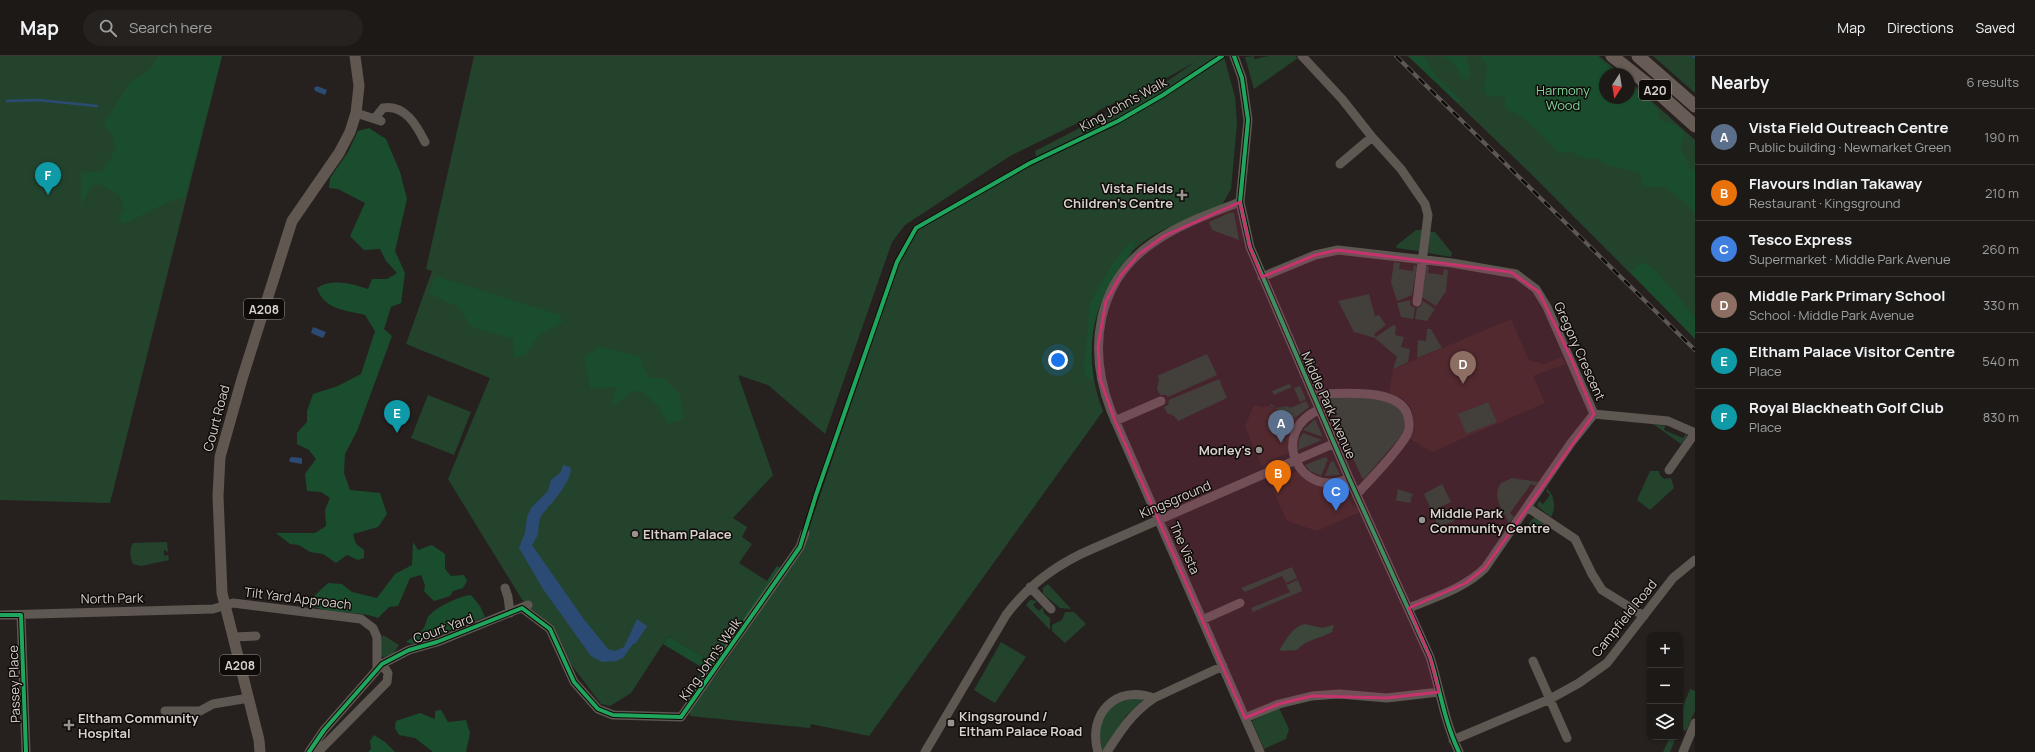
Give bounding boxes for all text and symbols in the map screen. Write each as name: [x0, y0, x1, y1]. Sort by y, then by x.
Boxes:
search box: [83, 10, 363, 46]
text: Map: [20, 15, 59, 41]
icon: search: [97, 17, 119, 39]
text: Search here: [129, 17, 212, 38]
text: Map: [1837, 18, 1865, 37]
text: Directions: [1887, 18, 1954, 37]
text: Saved: [1976, 18, 2015, 37]
north arrow: [1599, 68, 1635, 104]
text: Nearby: [1711, 71, 1769, 94]
street label: King John's Walk: [1076, 72, 1170, 135]
text: 6 results: [1967, 73, 2019, 91]
road number: A20: [1639, 80, 1671, 100]
park label: Harmony Wood: [1536, 81, 1590, 114]
text: Vista Field Outreach Centre: [1749, 117, 1948, 138]
text: A: [1720, 128, 1728, 146]
text: 190 m: [1984, 128, 2019, 146]
text: Public building · Newmarket Green: [1749, 138, 1951, 156]
pin: F: [35, 162, 61, 195]
text: Flavours Indian Takaway: [1749, 173, 1922, 194]
place label: Vista Fields Children’s Centre: [1063, 179, 1173, 212]
text: B: [1720, 184, 1728, 202]
text: 210 m: [1985, 184, 2019, 202]
marker: Vista Fields Children’s Centre: [1176, 189, 1188, 201]
text: Restaurant · Kingsground: [1749, 194, 1901, 212]
text: Tesco Express: [1749, 229, 1852, 250]
text: C: [1719, 240, 1729, 258]
text: 260 m: [1982, 240, 2019, 258]
text: Supermarket · Middle Park Avenue: [1749, 250, 1951, 268]
text: Middle Park Primary School: [1749, 285, 1946, 306]
text: D: [1719, 296, 1729, 314]
text: 330 m: [1983, 296, 2019, 314]
road number: A208: [244, 299, 284, 319]
street label: Gregory Crescent: [1550, 299, 1610, 403]
text: School · Middle Park Avenue: [1749, 306, 1914, 324]
text: Eltham Palace Visitor Centre: [1749, 341, 1955, 362]
street label: Middle Park Avenue: [1297, 349, 1361, 462]
your location: [1048, 350, 1068, 370]
pin: D: [1450, 351, 1476, 384]
text: E: [1720, 352, 1728, 370]
text: 540 m: [1982, 352, 2019, 370]
text: Place: [1749, 362, 1782, 380]
street label: Court Road: [199, 383, 233, 453]
text: Royal Blackheath Golf Club: [1749, 397, 1944, 418]
pin: E: [384, 400, 410, 433]
text: F: [1721, 408, 1727, 426]
text: 830 m: [1983, 408, 2019, 426]
pin: A: [1268, 410, 1294, 443]
text: Place: [1749, 418, 1782, 436]
place label: Morley's: [1199, 441, 1251, 459]
marker: Morley's: [1254, 445, 1264, 455]
pin: B: [1265, 460, 1291, 493]
street label: Kingsground: [1136, 476, 1214, 522]
pin: C: [1323, 478, 1349, 511]
place label: Middle Park Community Centre: [1430, 504, 1550, 537]
marker: Middle Park Community Centre: [1417, 515, 1427, 525]
street label: The Vista: [1165, 519, 1205, 577]
place label: Eltham Palace: [643, 525, 732, 543]
marker: Eltham Palace: [630, 529, 640, 539]
street label: Campfield Road: [1587, 575, 1661, 661]
street label: Tilt Yard Approach: [243, 582, 353, 614]
street label: North Park: [80, 588, 144, 608]
street label: Court Yard: [410, 609, 476, 647]
street label: King John's Walk: [675, 614, 745, 704]
map controls: [1647, 632, 1683, 740]
button: +: [1647, 632, 1683, 668]
street label: Passey Place: [4, 644, 24, 723]
road number: A208: [220, 655, 260, 675]
button: −: [1647, 668, 1683, 704]
button: layers: [1647, 704, 1683, 740]
place label: Kingsground / Eltham Palace Road: [959, 707, 1082, 740]
place label: Eltham Community Hospital: [78, 709, 199, 742]
marker: Kingsground / Eltham Palace Road: [946, 718, 956, 728]
marker: Eltham Community Hospital: [63, 719, 75, 731]

